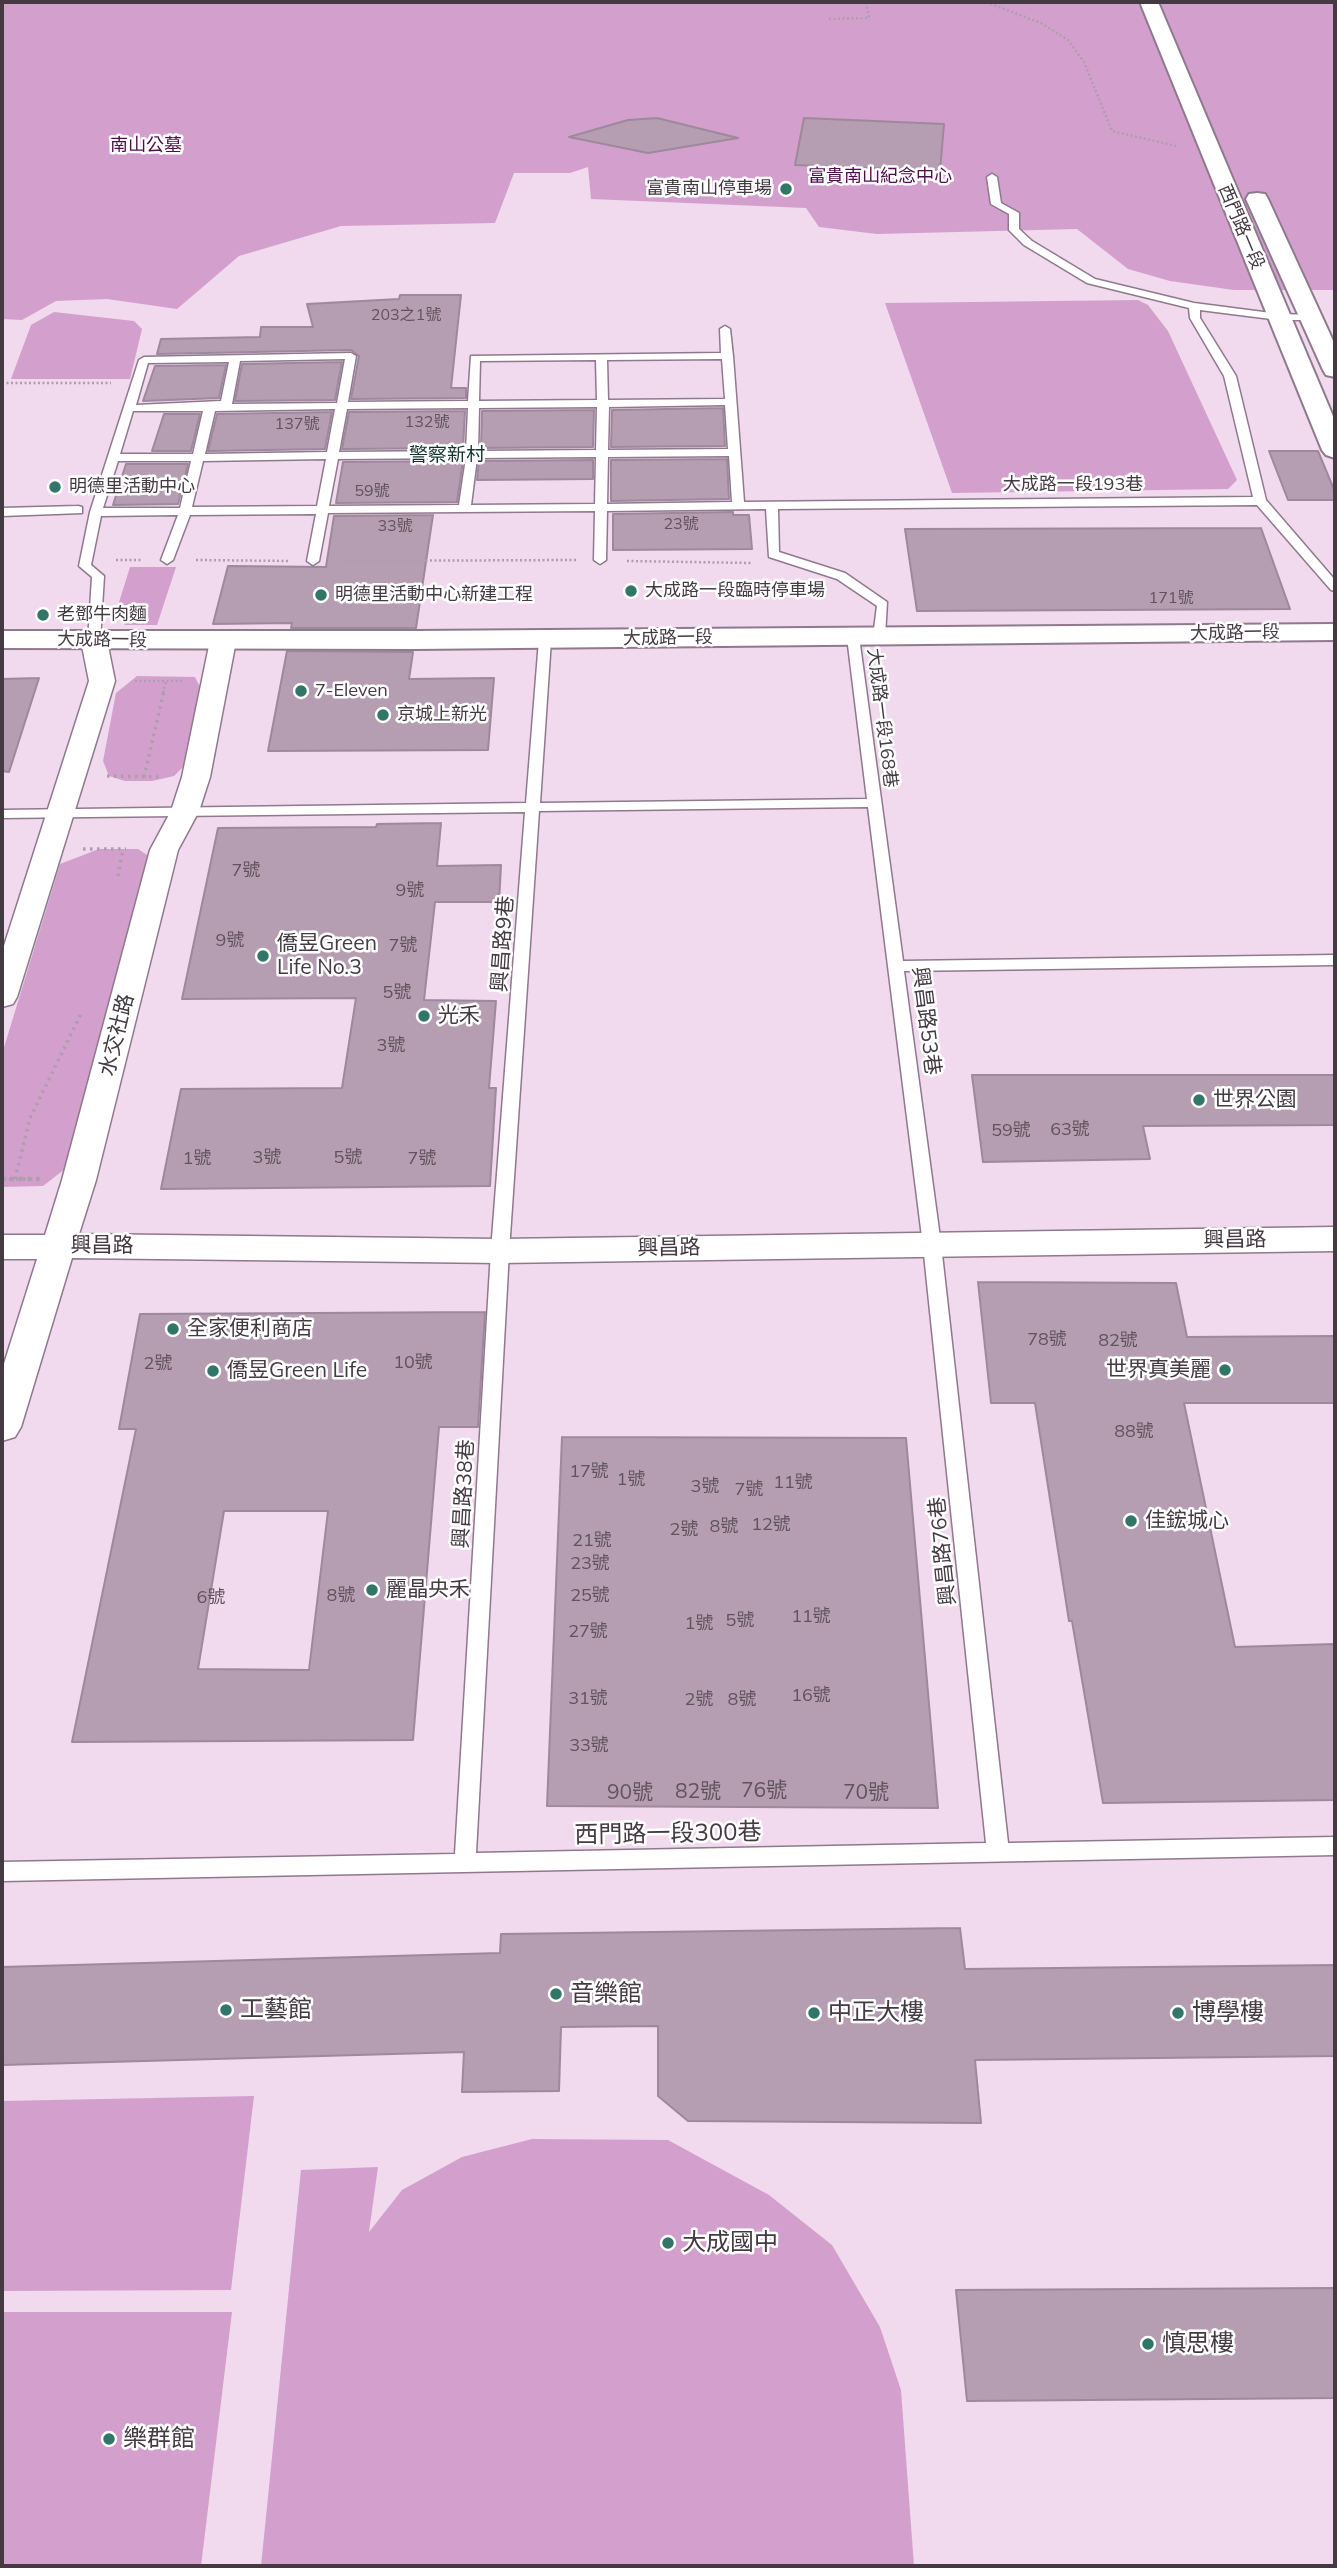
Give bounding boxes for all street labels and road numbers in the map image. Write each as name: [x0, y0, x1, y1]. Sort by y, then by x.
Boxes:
street label: 西門路一段: [1213, 181, 1269, 273]
street label: 大成路一段193巷: [1003, 474, 1143, 496]
street label: 大成路一段: [1190, 621, 1280, 645]
street label: 大成路一段: [623, 626, 713, 650]
street label: 大成路一段: [57, 628, 147, 652]
street label: 大成路一段168巷: [863, 647, 901, 789]
street label: 興昌路9巷: [487, 895, 519, 993]
street label: 興昌路53巷: [907, 965, 945, 1077]
street label: 水交社路: [95, 991, 139, 1079]
street label: 興昌路: [1203, 1227, 1267, 1253]
street label: 興昌路: [71, 1233, 133, 1259]
street label: 興昌路: [637, 1235, 701, 1261]
street label: 興昌路38巷: [449, 1439, 479, 1549]
street label: 興昌路76巷: [925, 1495, 961, 1607]
street label: 西門路一段300巷: [574, 1818, 762, 1850]

